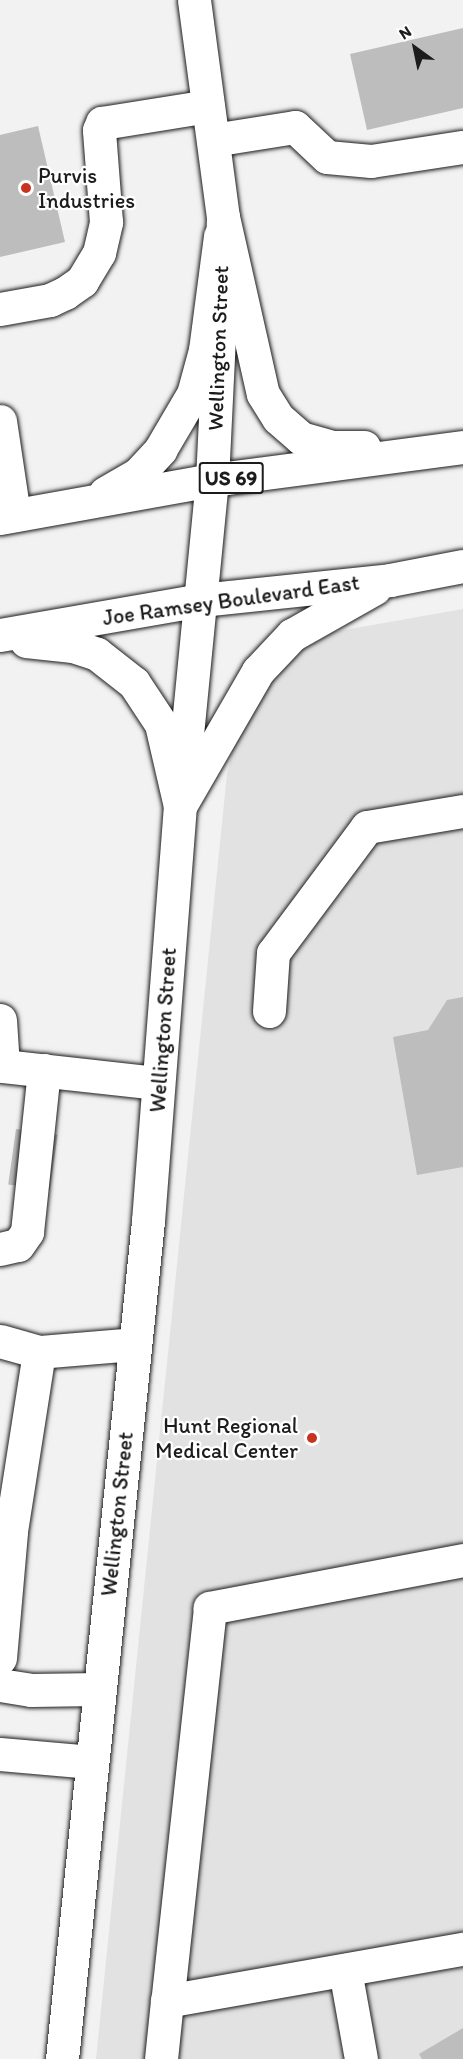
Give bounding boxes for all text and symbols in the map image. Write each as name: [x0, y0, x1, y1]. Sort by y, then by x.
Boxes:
north arrow: [385, 18, 445, 78]
text: N: [395, 22, 415, 43]
place label: Purvis Industries: [38, 162, 135, 214]
marker: Purvis Industries: [19, 181, 33, 195]
street label: Wellington Street: [202, 265, 234, 431]
road number: US 69: [198, 460, 264, 496]
street label: Joe Ramsey Boulevard East: [101, 569, 361, 631]
street label: Wellington Street: [144, 947, 182, 1113]
place label: Hunt Regional Medical Center: [155, 1412, 298, 1464]
marker: Hunt Regional Medical Center: [303, 1429, 321, 1447]
street label: Wellington Street: [95, 1430, 139, 1598]

